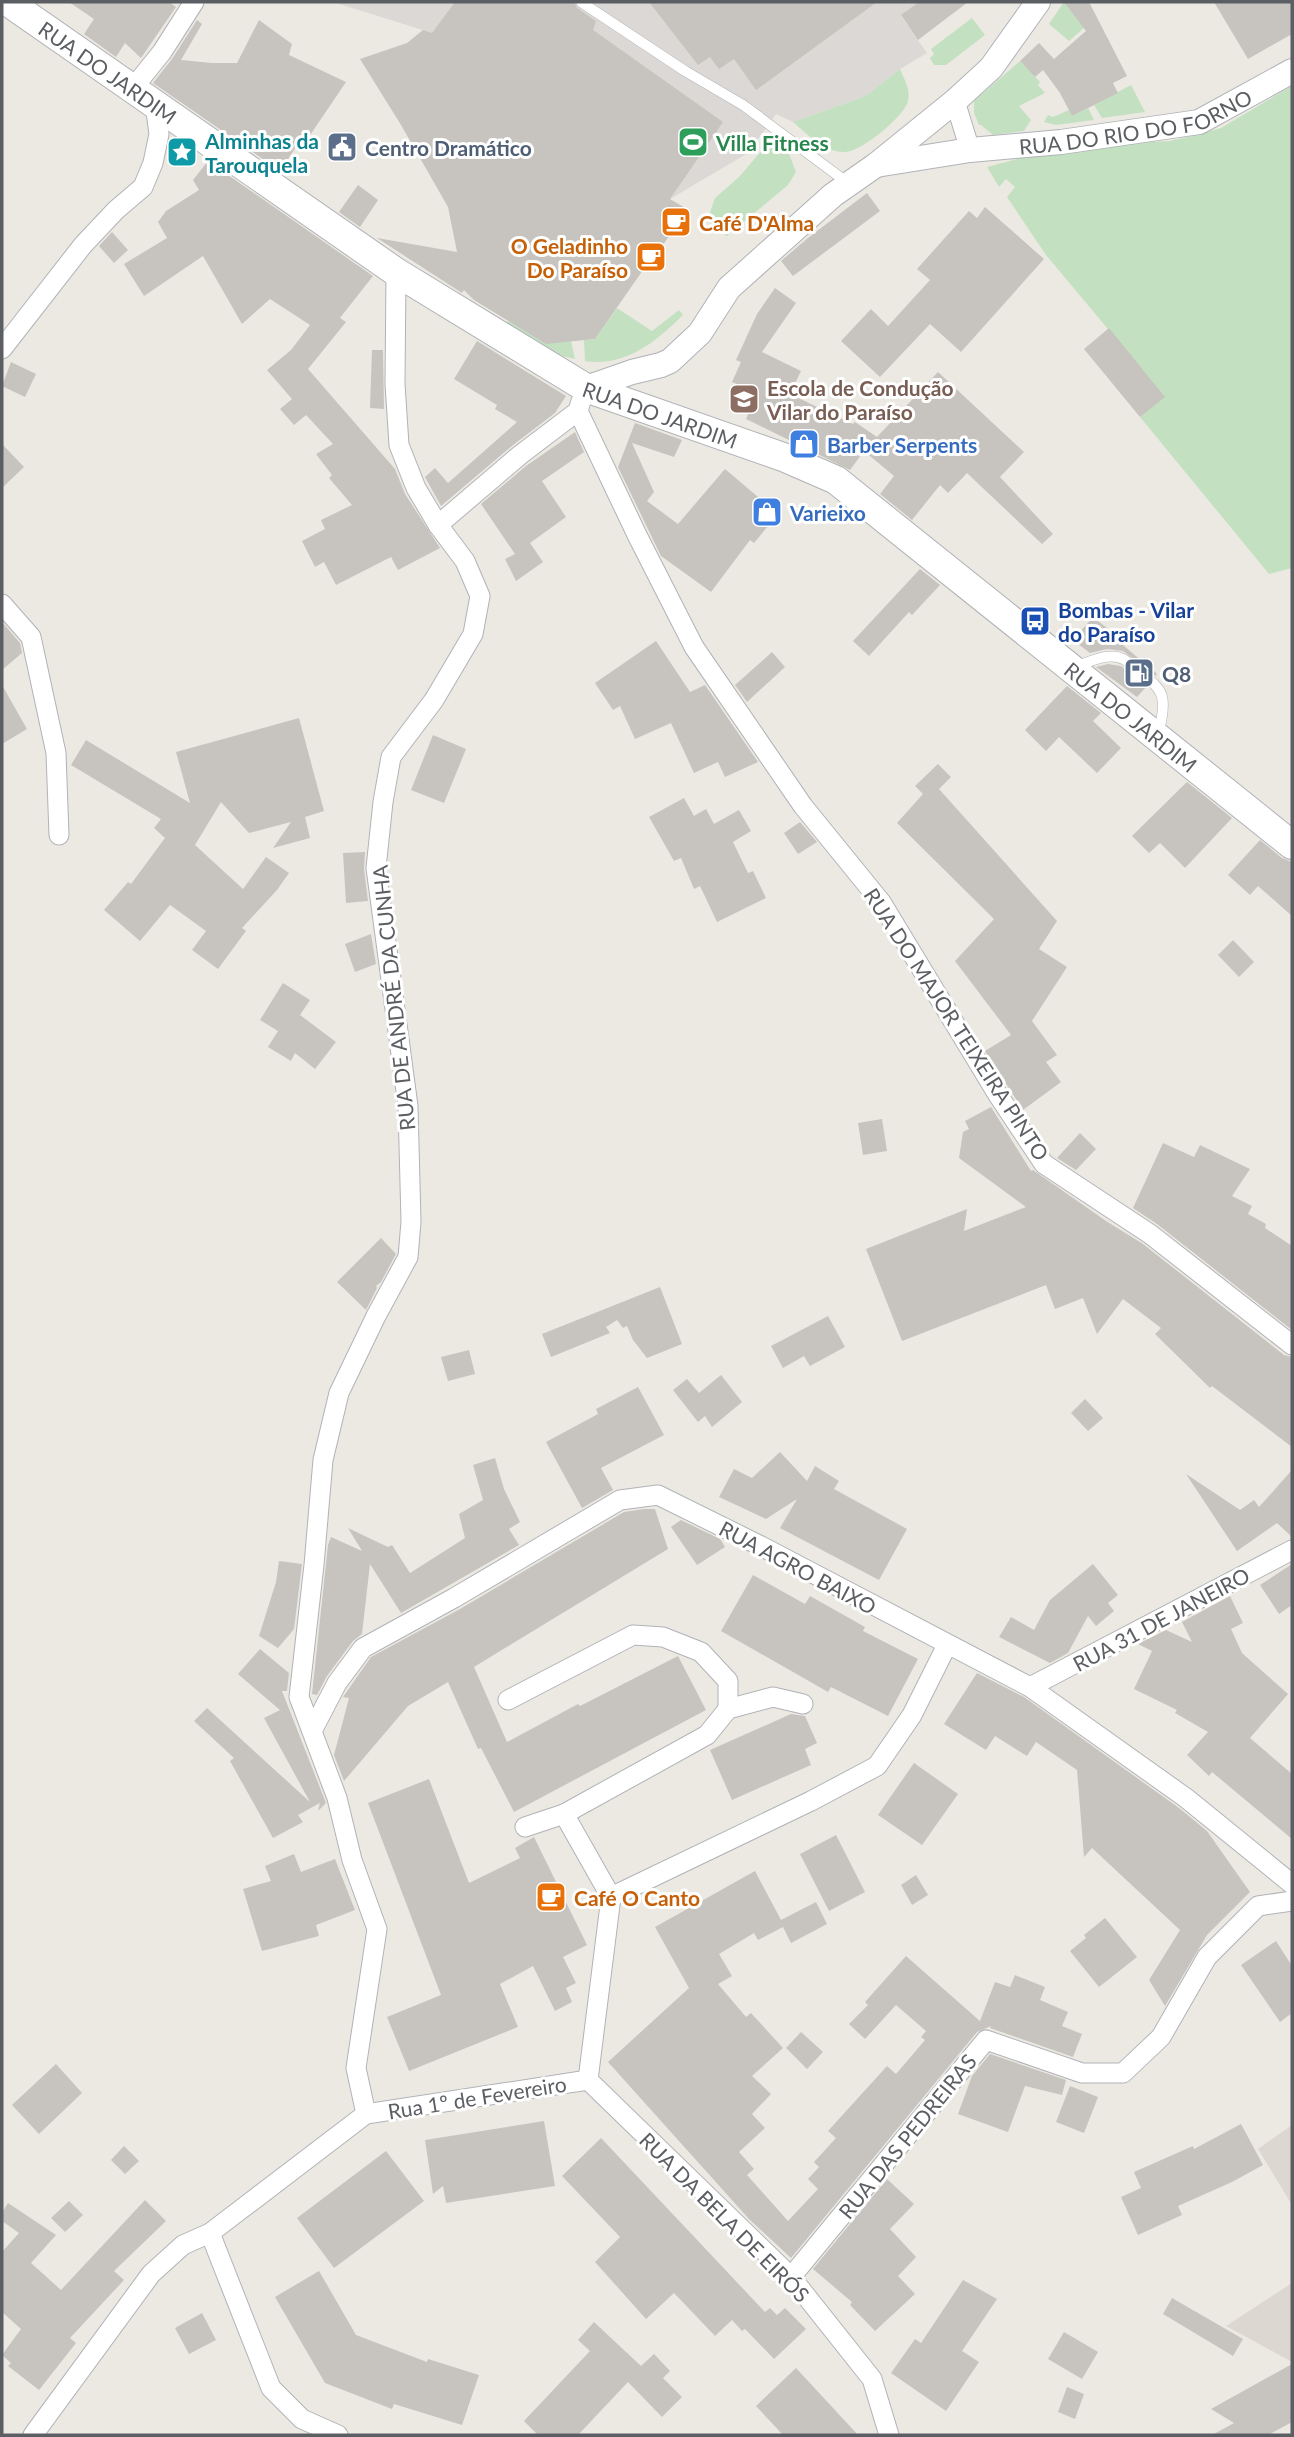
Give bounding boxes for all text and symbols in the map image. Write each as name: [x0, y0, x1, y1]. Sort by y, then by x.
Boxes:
street label: RUA DO JARDIM: [34, 15, 182, 128]
street label: RUA DO RIO DO FORNO: [1018, 83, 1256, 158]
sports icon: Villa Fitness: [676, 125, 710, 159]
place label: Alminhas da Tarouquela: [204, 128, 319, 177]
public building icon: Centro Dramático: [325, 130, 359, 164]
place label: Villa Fitness: [715, 130, 829, 155]
place icon: Alminhas da Tarouquela: [165, 135, 199, 169]
place label: Centro Dramático: [365, 135, 532, 160]
cafe icon: Café D'Alma: [659, 205, 693, 239]
place label: Café D'Alma: [699, 210, 814, 235]
place label: O Geladinho Do Paraíso: [511, 233, 628, 282]
cafe icon: O Geladinho Do Paraíso: [634, 240, 668, 274]
street label: RUA DO JARDIM: [580, 375, 741, 453]
place label: Escola de Condução Vilar do Paraíso: [766, 375, 954, 424]
school or university icon: Escola de Condução Vilar do Paraíso: [727, 382, 761, 416]
shop icon: Barber Serpents: [787, 427, 821, 461]
place label: Barber Serpents: [827, 432, 977, 457]
shop icon: Varieixo: [750, 495, 784, 529]
place label: Varieixo: [789, 500, 866, 525]
place label: Bombas - Vilar do Paraíso: [1058, 597, 1194, 646]
bus stop icon: Bombas - Vilar do Paraíso: [1018, 604, 1052, 638]
street label: RUA DO JARDIM: [1060, 656, 1202, 777]
fuel station icon: Q8: [1122, 656, 1156, 690]
place label: Q8: [1162, 661, 1191, 686]
street label: RUA DE ANDRÉ DA CUNHA: [367, 863, 419, 1132]
street label: RUA DO MAJOR TEIXEIRA PINTO: [859, 883, 1055, 1165]
street label: RUA AGRO BAIXO: [715, 1515, 881, 1619]
street label: RUA 31 DE JANEIRO: [1068, 1562, 1254, 1676]
cafe icon: Café O Canto: [534, 1880, 568, 1914]
place label: Café O Canto: [574, 1885, 700, 1910]
street label: RUA DAS PEDREIRAS: [833, 2049, 981, 2223]
street label: Rua 1º de Fevereiro: [386, 2071, 568, 2123]
street label: RUA DA BELA DE EIRÓS: [635, 2127, 815, 2307]

